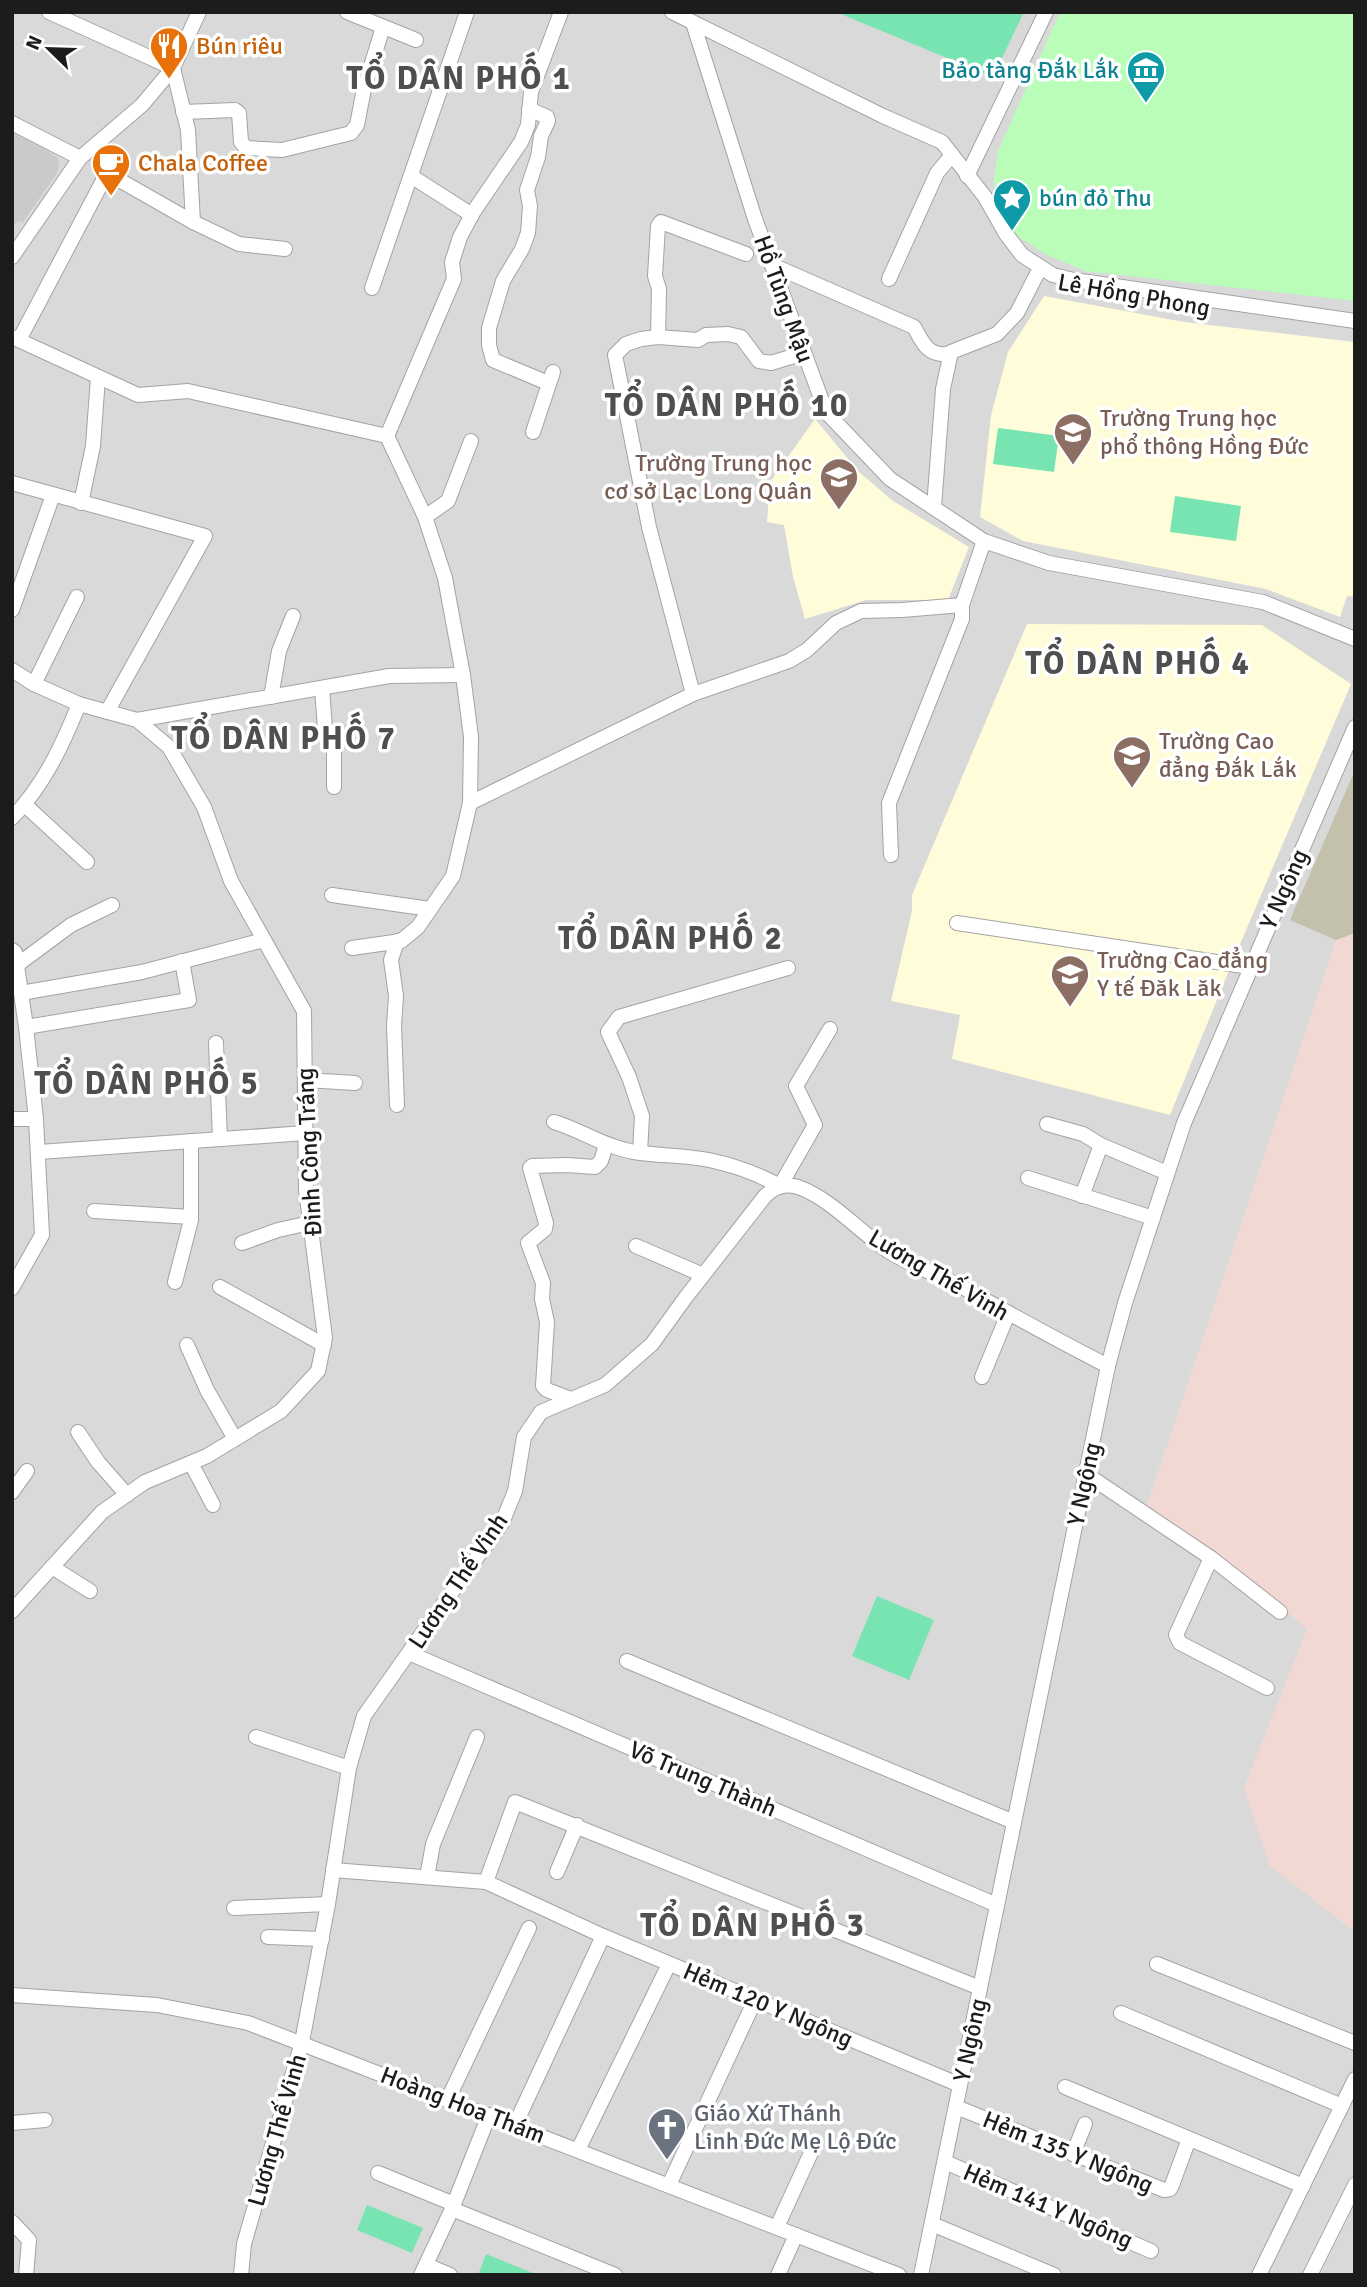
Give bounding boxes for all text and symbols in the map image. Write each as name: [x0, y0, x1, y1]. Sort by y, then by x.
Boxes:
north arrow: [14, 14, 84, 84]
restaurant icon: Bún riêu: [148, 25, 190, 80]
place label: Bún riêu: [196, 31, 283, 61]
text: N: [21, 32, 48, 54]
museum icon: Bảo tàng Đắk Lắk: [1125, 49, 1167, 104]
district label: TỔ DÂN PHỐ 1: [346, 51, 572, 98]
place label: Bảo tàng Đắk Lắk: [941, 55, 1119, 85]
cafe icon: Chala Coffee: [90, 142, 132, 197]
place label: Chala Coffee: [138, 148, 268, 178]
place icon: bún đỏ Thu: [991, 177, 1033, 232]
place label: bún đỏ Thu: [1039, 183, 1152, 213]
street label: Hồ Tùng Mậu: [747, 231, 821, 367]
street label: Lê Hồng Phong: [1056, 267, 1212, 323]
district label: TỔ DÂN PHỐ 10: [605, 378, 849, 425]
place label: Trường Trung học phổ thông Hồng Đức: [1100, 403, 1309, 461]
school or university icon: Trường Trung học phổ thông Hồng Đức: [1052, 411, 1094, 466]
place label: Trường Trung học cơ sở Lạc Long Quân: [604, 448, 812, 506]
school or university icon: Trường Trung học cơ sở Lạc Long Quân: [818, 456, 860, 511]
district label: TỔ DÂN PHỐ 4: [1025, 636, 1251, 683]
district label: TỔ DÂN PHỐ 7: [171, 711, 397, 758]
place label: Trường Cao đẳng Đắk Lắk: [1159, 726, 1297, 784]
school or university icon: Trường Cao đẳng Đắk Lắk: [1111, 734, 1153, 789]
street label: Y Ngông: [1253, 844, 1315, 934]
district label: TỔ DÂN PHỐ 2: [558, 911, 784, 958]
place label: Trường Cao đẳng Y tế Đăk Lăk: [1097, 945, 1268, 1003]
school or university icon: Trường Cao đẳng Y tế Đăk Lăk: [1049, 953, 1091, 1008]
district label: TỔ DÂN PHỐ 5: [34, 1056, 260, 1103]
street label: Đinh Công Tráng: [290, 1067, 328, 1237]
street label: Lương Thế Vinh: [863, 1223, 1015, 1327]
street label: Y Ngông: [1061, 1440, 1107, 1528]
street label: Lương Thế Vinh: [402, 1507, 514, 1655]
street label: Võ Trung Thành: [625, 1734, 781, 1824]
district label: TỔ DÂN PHỐ 3: [640, 1898, 866, 1945]
street label: Hẻm 120 Y Ngông: [679, 1956, 857, 2054]
street label: Y Ngông: [947, 1996, 993, 2084]
street label: Lương Thế Vinh: [241, 2050, 313, 2210]
street label: Hoàng Hoa Thám: [376, 2060, 550, 2150]
place label: Giáo Xứ Thánh Linh Đức Mẹ Lộ Đức: [694, 2098, 897, 2156]
street label: Hẻm 135 Y Ngông: [978, 2104, 1158, 2200]
church icon: Giáo Xứ Thánh Linh Đức Mẹ Lộ Đức: [646, 2106, 688, 2161]
street label: Hẻm 141 Y Ngông: [959, 2157, 1137, 2255]

